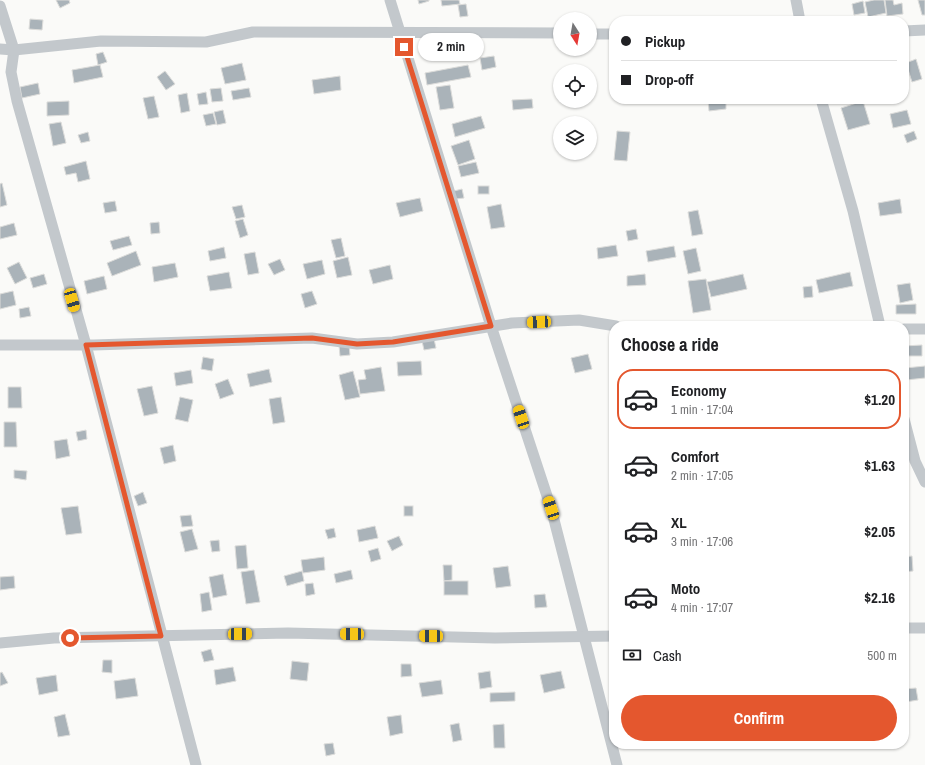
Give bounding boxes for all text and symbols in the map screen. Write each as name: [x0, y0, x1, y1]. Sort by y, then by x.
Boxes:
north arrow: [553, 12, 597, 56]
map controls: [553, 12, 597, 160]
text: Pickup: [645, 31, 685, 52]
callout: 2 min: [418, 33, 484, 61]
route end: [395, 38, 413, 56]
text: 2 min: [437, 38, 465, 55]
button: locate: [553, 64, 597, 108]
text: Drop-off: [645, 69, 694, 90]
button: layers: [553, 116, 597, 160]
car: [63, 287, 81, 313]
car: [527, 315, 551, 329]
text: Choose a ride: [621, 332, 719, 357]
text: Economy: [671, 380, 726, 401]
icon: car: [623, 381, 659, 417]
text: $1.20: [864, 389, 895, 410]
text: 1 min · 17:04: [671, 401, 733, 418]
car: [512, 404, 530, 430]
text: Comfort: [671, 446, 719, 467]
icon: car: [623, 447, 659, 483]
text: $1.63: [864, 455, 895, 476]
text: 2 min · 17:05: [671, 467, 733, 484]
car: [542, 495, 560, 521]
text: XL: [671, 512, 687, 533]
icon: car: [623, 513, 659, 549]
text: $2.05: [864, 521, 895, 542]
text: 3 min · 17:06: [671, 533, 733, 550]
text: Moto: [671, 578, 700, 599]
icon: car: [623, 579, 659, 615]
text: $2.16: [864, 587, 895, 608]
text: 4 min · 17:07: [671, 599, 733, 616]
car: [228, 628, 252, 640]
car: [340, 628, 364, 640]
route start: [61, 629, 79, 647]
car: [419, 630, 443, 642]
icon: cash: [621, 644, 643, 666]
text: Cash: [653, 645, 682, 666]
text: 500 m: [867, 647, 897, 664]
button: Confirm: [621, 695, 897, 741]

